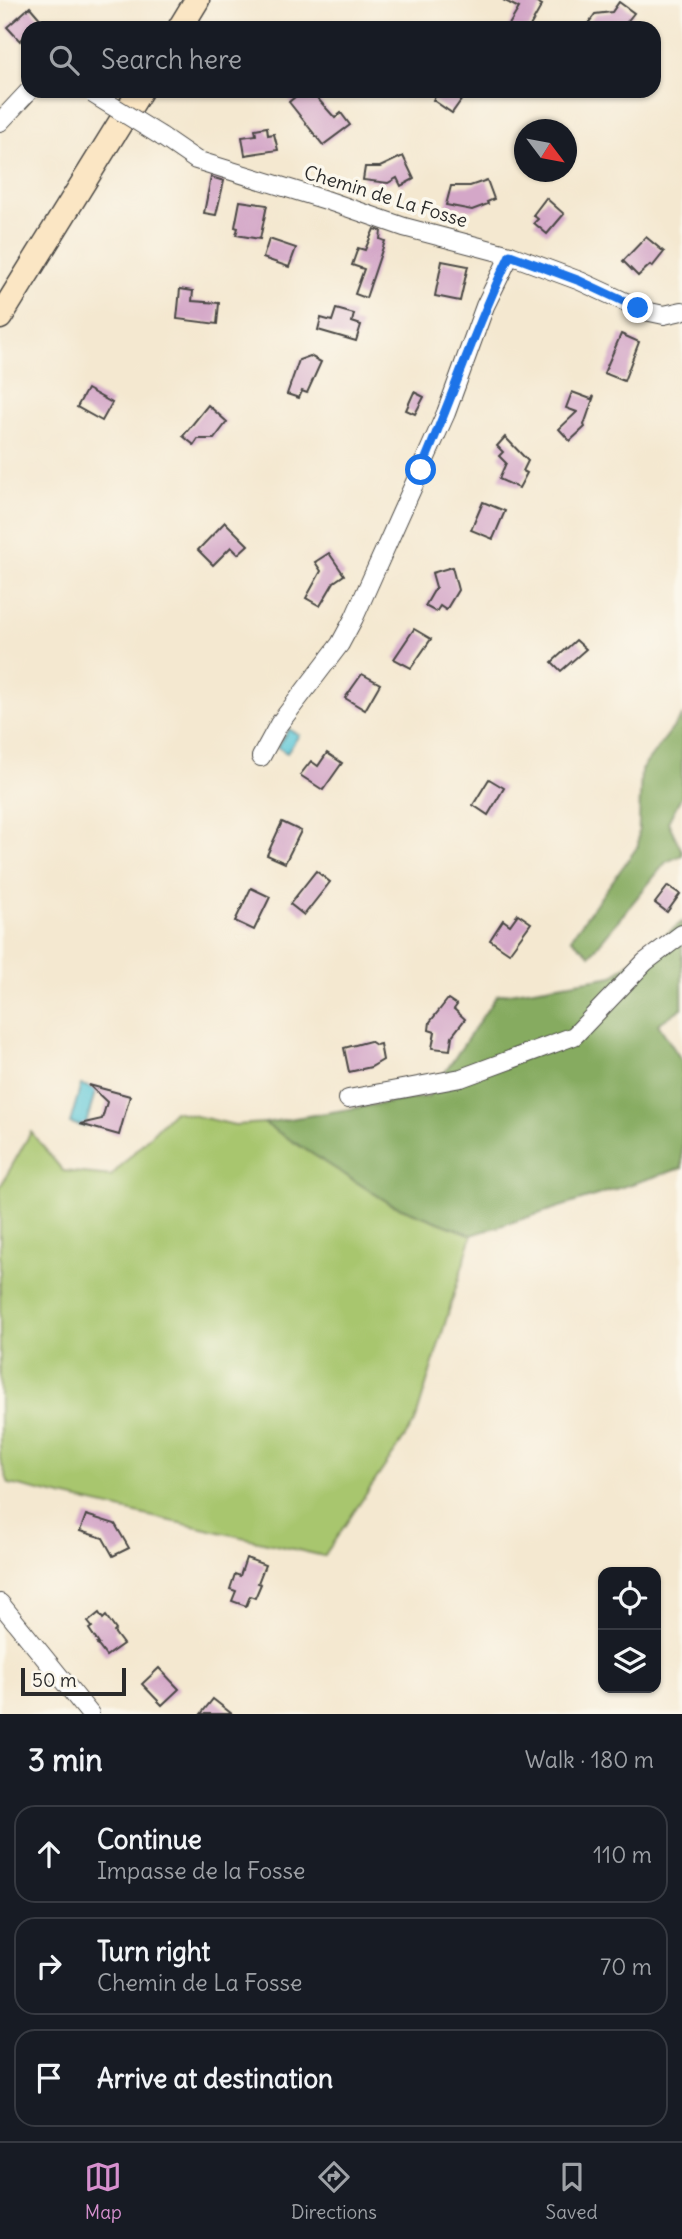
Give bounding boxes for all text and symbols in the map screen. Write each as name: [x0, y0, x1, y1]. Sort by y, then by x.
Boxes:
search box: [21, 21, 661, 98]
icon: search: [45, 41, 83, 79]
text: Search here: [101, 43, 242, 76]
north arrow: [514, 119, 577, 182]
street label: Chemin de La Fosse: [301, 160, 471, 232]
route end: [622, 292, 653, 323]
route start: [405, 454, 436, 485]
map controls: [598, 1567, 661, 1693]
button: locate: [598, 1567, 661, 1630]
button: layers: [598, 1630, 661, 1693]
scale bar: [21, 1665, 126, 1697]
text: 50 m: [32, 1668, 77, 1692]
text: 3 min: [28, 1741, 103, 1779]
text: Walk · 180 m: [525, 1745, 654, 1774]
text: Continue: [97, 1823, 202, 1856]
icon: ahead: [30, 1835, 68, 1873]
text: 110 m: [593, 1840, 652, 1869]
text: Impasse de la Fosse: [97, 1856, 305, 1885]
text: Turn right: [97, 1935, 210, 1968]
icon: right: [30, 1947, 68, 1985]
text: 70 m: [600, 1952, 652, 1981]
text: Chemin de La Fosse: [97, 1968, 302, 1997]
icon: arrive: [30, 2059, 68, 2097]
text: Arrive at destination: [97, 2062, 333, 2095]
tab: Map: [84, 2158, 122, 2224]
tab: Directions: [291, 2158, 377, 2224]
tab: Saved: [546, 2158, 598, 2224]

